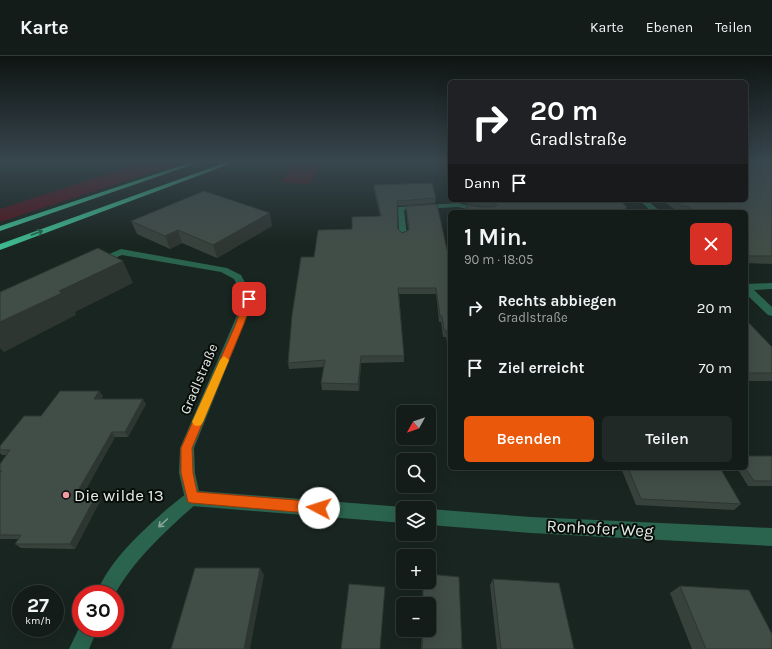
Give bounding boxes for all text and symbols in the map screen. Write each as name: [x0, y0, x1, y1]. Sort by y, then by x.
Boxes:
text: Karte: [20, 17, 69, 39]
text: Karte: [590, 19, 624, 36]
text: Ebenen: [646, 19, 693, 36]
text: Teilen: [715, 19, 752, 36]
text: 20 m: [530, 94, 598, 127]
icon: right: [464, 96, 516, 148]
text: Gradlstraße: [530, 128, 627, 150]
icon: arrive: [508, 172, 530, 194]
text: Dann: [464, 174, 500, 192]
text: 1 Min.: [464, 223, 527, 251]
button: close: [690, 223, 732, 265]
one-way arrow: [30, 229, 42, 237]
text: 90 m · 18:05: [464, 252, 533, 267]
pin: [232, 282, 266, 316]
icon: arrive: [238, 288, 260, 310]
text: Rechts abbiegen: [498, 292, 617, 310]
icon: right: [464, 297, 486, 319]
text: 20 m: [697, 299, 732, 317]
text: Gradlstraße: [498, 310, 568, 325]
street label: Gradlstraße: [176, 341, 222, 417]
icon: arrive: [464, 357, 486, 379]
text: Ziel erreicht: [498, 359, 584, 377]
text: 70 m: [698, 359, 732, 377]
north arrow: [396, 405, 436, 445]
map controls: [396, 405, 436, 637]
button: Beenden: [464, 416, 594, 462]
button: Teilen: [602, 416, 732, 462]
button: search: [396, 453, 436, 493]
place label: Die wilde 13: [74, 485, 164, 505]
position arrow: [298, 487, 340, 529]
marker: Die wilde 13: [61, 490, 71, 500]
button: layers: [396, 501, 436, 541]
street label: Ronhofer Weg: [546, 515, 654, 541]
one-way arrow: [158, 519, 168, 528]
button: +: [396, 549, 436, 589]
speed limit sign: 30: [72, 585, 124, 637]
text: 27: [27, 594, 49, 617]
button: −: [396, 597, 436, 637]
text: km/h: [25, 615, 51, 627]

